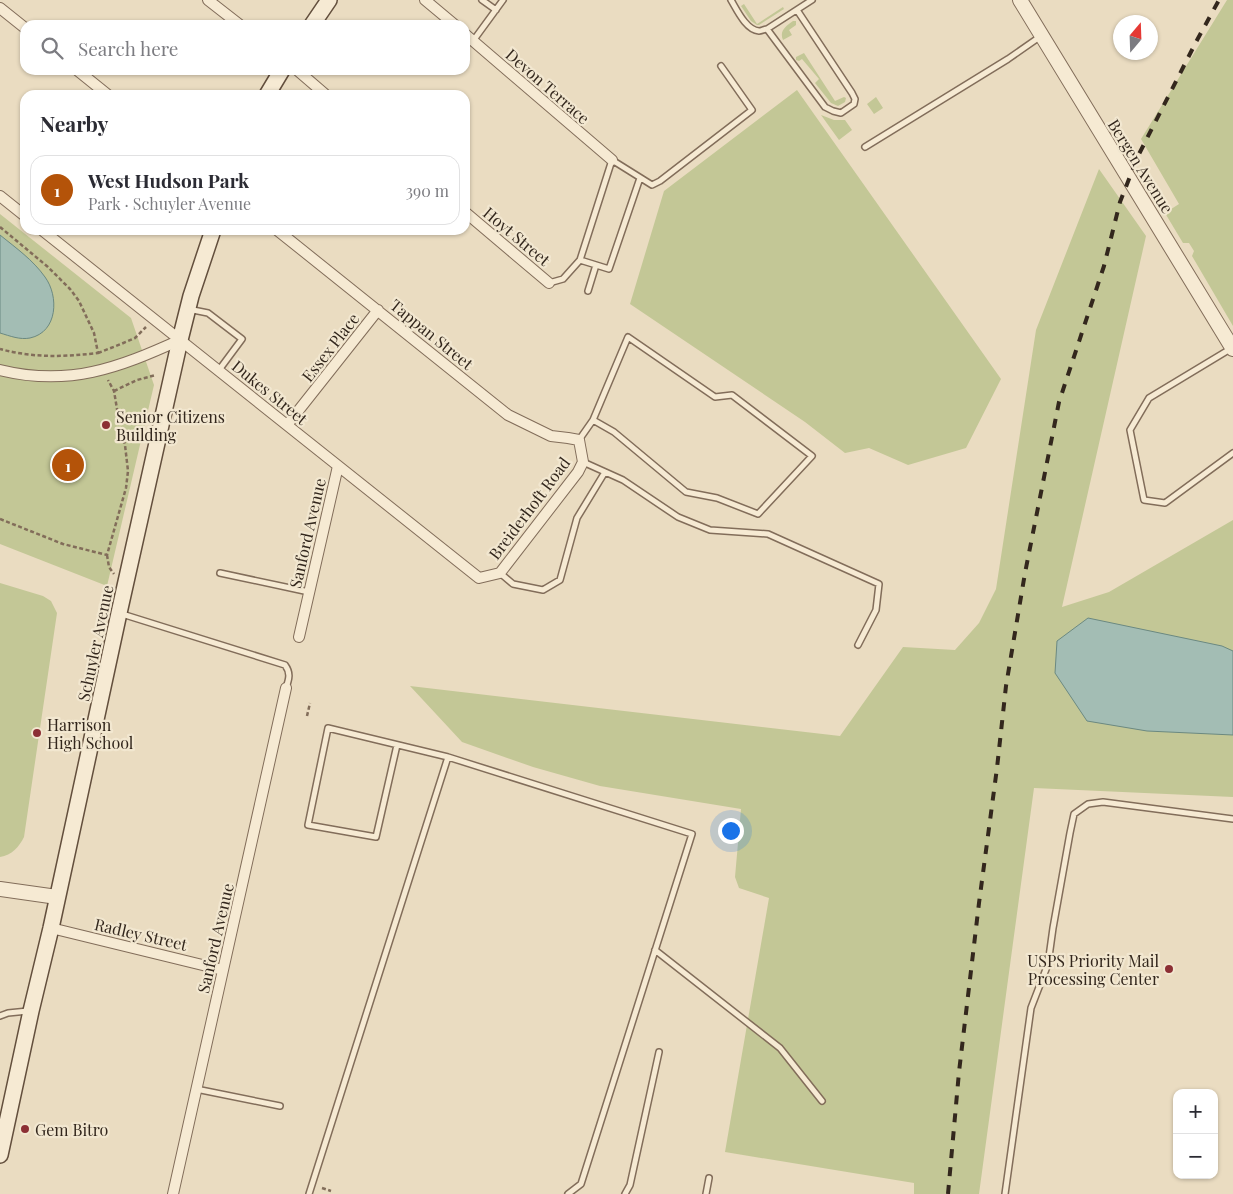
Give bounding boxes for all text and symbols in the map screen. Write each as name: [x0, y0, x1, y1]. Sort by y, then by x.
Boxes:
north arrow: [1113, 15, 1158, 60]
search box: [20, 20, 470, 75]
icon: search: [38, 34, 66, 62]
text: Search here: [78, 35, 178, 61]
street label: Devon Terrace: [502, 44, 594, 128]
text: Nearby: [40, 109, 109, 137]
street label: Bergen Avenue: [1104, 115, 1178, 217]
text: West Hudson Park: [88, 167, 249, 193]
text: 1: [54, 180, 60, 201]
text: 390 m: [406, 180, 449, 201]
text: Park · Schuyler Avenue: [88, 193, 251, 214]
street label: Hoyt Street: [479, 202, 555, 270]
street label: Tappan Street: [386, 294, 478, 374]
street label: Essex Place: [297, 308, 363, 386]
street label: Dukes Street: [228, 355, 312, 429]
place label: Senior Citizens Building: [116, 406, 225, 445]
marker: Senior Citizens Building: [100, 419, 112, 431]
pin: 1: [52, 446, 84, 484]
street label: Breiderhoft Road: [484, 453, 574, 563]
street label: Sanford Avenue: [284, 476, 330, 590]
street label: Schuyler Avenue: [72, 583, 118, 703]
place label: Harrison High School: [47, 714, 134, 753]
marker: Harrison High School: [31, 727, 43, 739]
your location: [718, 818, 744, 844]
street label: Sanford Avenue: [192, 881, 238, 995]
street label: Radley Street: [93, 913, 190, 955]
place label: USPS Priority Mail Processing Center: [1027, 950, 1159, 989]
marker: USPS Priority Mail Processing Center: [1163, 963, 1175, 975]
map controls: [1173, 1089, 1218, 1179]
button: +: [1173, 1089, 1218, 1134]
place label: Gem Bitro: [35, 1119, 109, 1140]
marker: Gem Bitro: [19, 1123, 31, 1135]
button: −: [1173, 1134, 1218, 1179]

